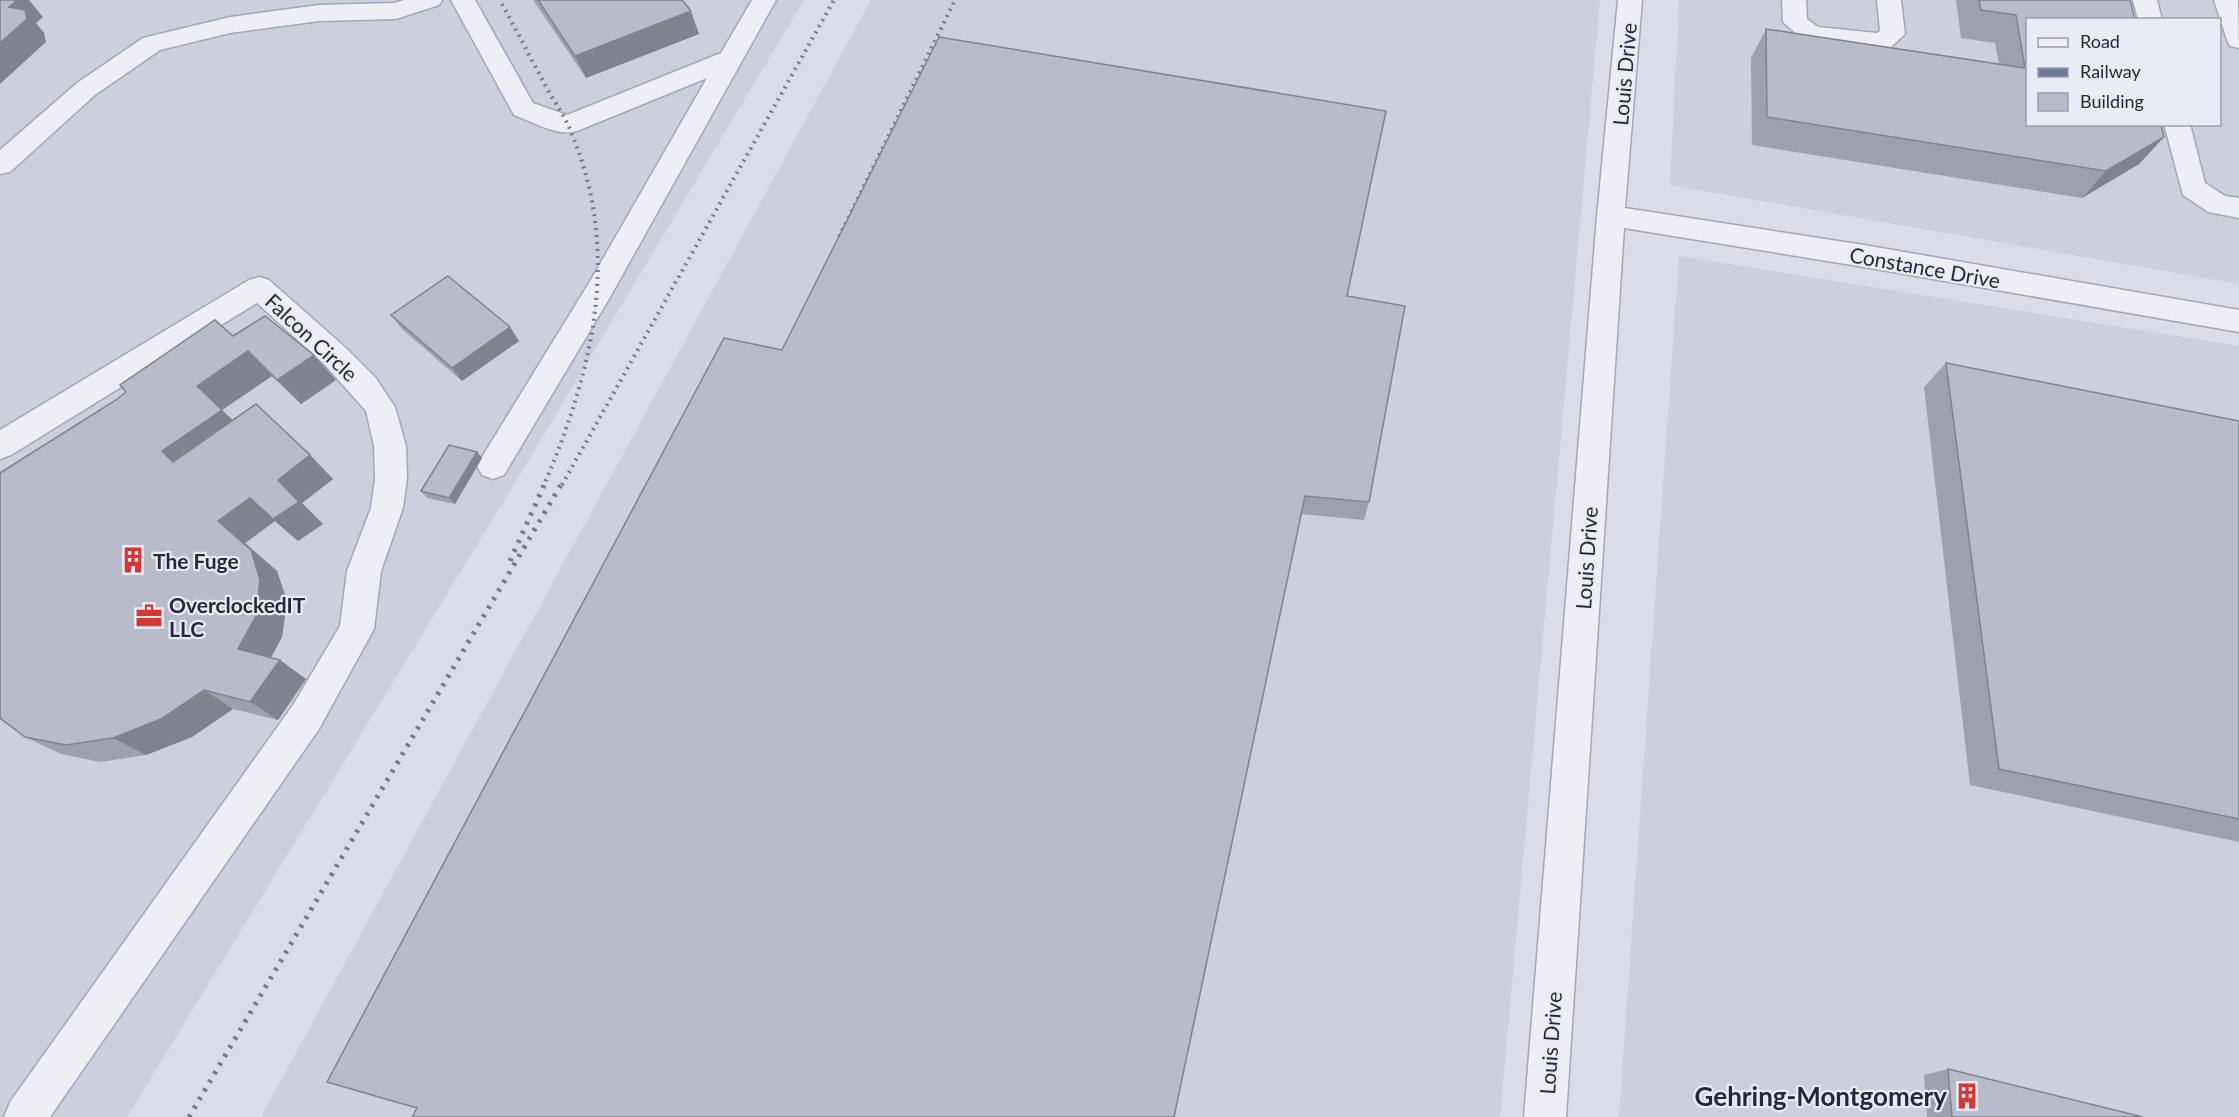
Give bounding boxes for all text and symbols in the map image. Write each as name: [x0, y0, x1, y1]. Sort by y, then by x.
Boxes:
legend: [2026, 18, 2221, 126]
street label: Louis Drive: [1607, 21, 1641, 127]
text: Road: [2080, 30, 2120, 52]
text: Railway: [2080, 60, 2141, 82]
text: Building: [2080, 90, 2144, 112]
street label: Constance Drive: [1848, 241, 2002, 293]
street label: Falcon Circle: [261, 288, 363, 386]
street label: Louis Drive: [1570, 506, 1602, 610]
building icon: The Fuge: [118, 545, 148, 575]
place label: The Fuge: [153, 548, 239, 573]
place label: OverclockedIT LLC: [169, 592, 306, 641]
office icon: OverclockedIT LLC: [134, 601, 164, 631]
street label: Louis Drive: [1534, 991, 1566, 1095]
place label: Gehring-Montgomery: [1695, 1080, 1947, 1112]
building icon: Gehring-Montgomery: [1952, 1081, 1982, 1111]

